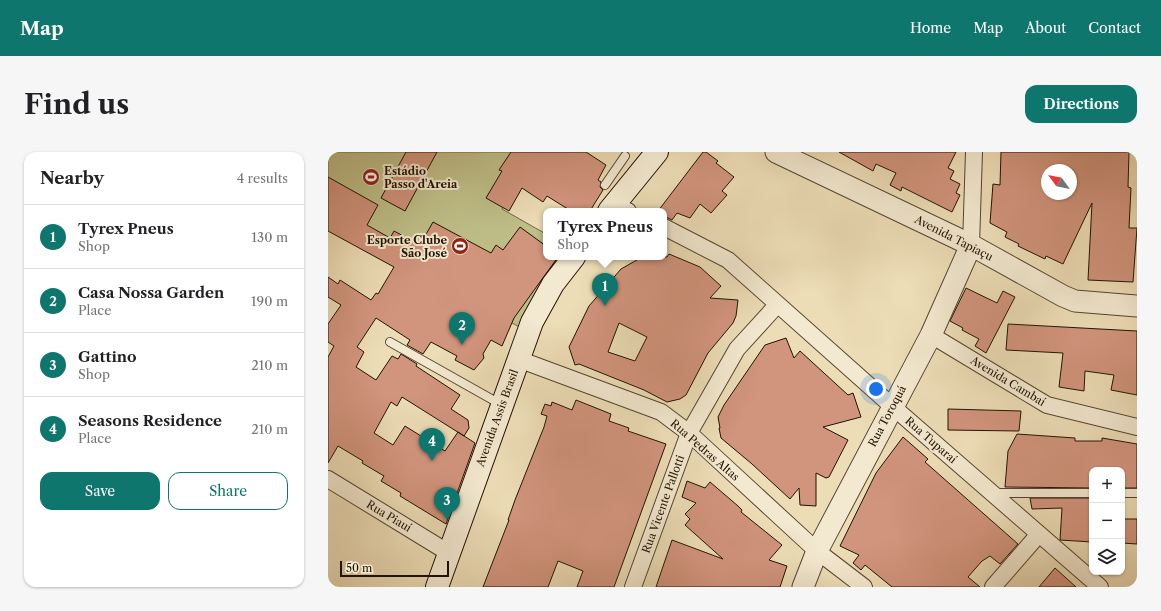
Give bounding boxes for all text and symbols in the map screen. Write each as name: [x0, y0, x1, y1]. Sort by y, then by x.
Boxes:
text: Map: [20, 17, 64, 40]
text: Home: [910, 19, 951, 37]
text: Map: [973, 19, 1003, 37]
text: About: [1025, 19, 1066, 37]
text: Contact: [1088, 19, 1141, 37]
button: Directions: [1025, 85, 1137, 123]
text: Find us: [24, 87, 129, 121]
place label: Estádio Passo d'Areia: [384, 164, 458, 191]
north arrow: [1041, 164, 1077, 200]
sports icon: Estádio Passo d'Areia: [361, 167, 381, 187]
text: Nearby: [40, 168, 104, 188]
text: 4 results: [237, 170, 288, 186]
popup: [543, 208, 667, 260]
street label: Avenida Tapiaçu: [912, 212, 996, 264]
text: Tyrex Pneus: [557, 217, 653, 236]
text: Tyrex Pneus: [78, 219, 174, 238]
text: 1: [50, 229, 56, 245]
text: 130 m: [252, 229, 288, 245]
place label: Esporte Clube São José: [367, 233, 447, 260]
sports icon: Esporte Clube São José: [450, 236, 470, 256]
text: Shop: [557, 236, 589, 252]
text: Shop: [78, 238, 110, 254]
pin: 1: [592, 273, 618, 306]
text: Casa Nossa Garden: [78, 283, 224, 302]
text: 2: [49, 293, 57, 309]
text: 190 m: [251, 293, 288, 309]
text: Place: [78, 302, 111, 318]
pin: 2: [449, 312, 475, 345]
text: Gattino: [78, 347, 137, 366]
street label: Avenida Cambaí: [967, 353, 1049, 409]
text: 3: [49, 357, 57, 373]
text: 210 m: [251, 357, 288, 373]
text: Shop: [78, 366, 110, 382]
street label: Avenida Assis Brasil: [473, 367, 521, 470]
your location: [866, 379, 886, 399]
street label: Rua Toroquá: [865, 383, 909, 449]
text: Seasons Residence: [78, 411, 222, 430]
street label: Rua Tuparaí: [902, 414, 960, 467]
street label: Rua Pedras Altas: [668, 416, 743, 484]
text: 4: [49, 421, 57, 437]
text: 210 m: [251, 421, 288, 437]
pin: 4: [419, 428, 445, 461]
text: Place: [78, 430, 111, 446]
street label: Rua Vicente Pallotti: [639, 452, 687, 555]
map controls: [1089, 467, 1125, 575]
button: +: [1089, 467, 1125, 503]
button: Save: [40, 472, 160, 510]
button: Share: [168, 472, 288, 510]
pin: 3: [434, 487, 460, 520]
street label: Rua Piauí: [364, 497, 415, 535]
button: −: [1089, 503, 1125, 539]
button: layers: [1089, 539, 1125, 575]
scale bar: [340, 559, 449, 578]
text: 50 m: [346, 561, 372, 575]

